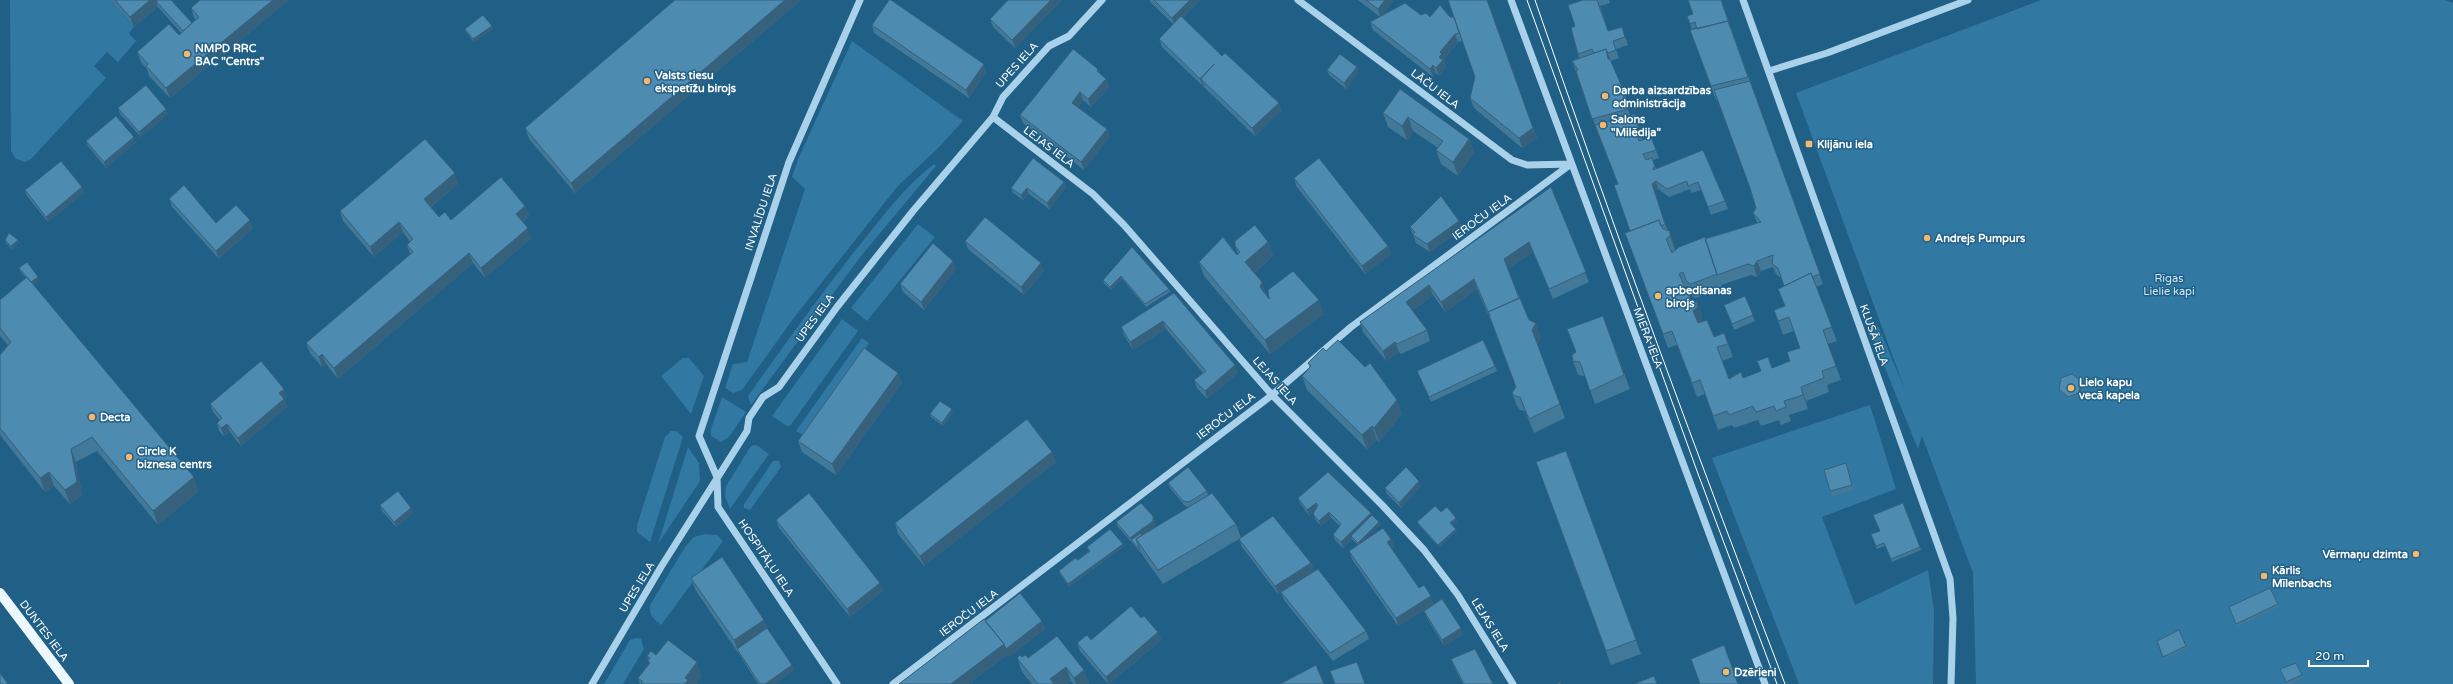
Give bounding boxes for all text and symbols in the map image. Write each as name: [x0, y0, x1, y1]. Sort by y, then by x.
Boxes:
street label: UPES IELA: [993, 40, 1041, 90]
place label: NMPD RRC BAC "Centrs": [195, 42, 265, 68]
marker: NMPD RRC BAC "Centrs": [182, 49, 192, 59]
street label: LĀČU IELA: [1408, 66, 1462, 111]
place label: Valsts tiesu ekspetīžu birojs: [655, 69, 737, 96]
marker: Valsts tiesu ekspetīžu birojs: [642, 76, 652, 86]
place label: Darba aizsardzības administrācija: [1613, 84, 1712, 111]
marker: Darba aizsardzības administrācija: [1600, 91, 1610, 101]
place label: Salons "Milēdija": [1611, 113, 1661, 140]
marker: Salons "Milēdija": [1598, 120, 1608, 130]
street label: LEJAS IELA: [1021, 124, 1077, 170]
place label: Klijānu iela: [1817, 138, 1873, 152]
marker: Klijānu iela: [1804, 139, 1814, 149]
street label: INVALĪDU IELA: [742, 172, 780, 252]
street label: IEROČU IELA: [1449, 190, 1514, 243]
place label: Andrejs Pumpurs: [1935, 232, 2026, 246]
marker: Andrejs Pumpurs: [1922, 233, 1932, 243]
park label: Rīgas Lielie kapi: [2143, 272, 2195, 298]
place label: apbedisanas birojs: [1666, 284, 1732, 311]
street label: UPES IELA: [793, 291, 837, 345]
marker: apbedisanas birojs: [1653, 291, 1663, 301]
street label: KLUSĀ IELA: [1857, 303, 1891, 367]
street label: MIERA IELA: [1630, 306, 1666, 370]
street label: LEJAS IELA: [1250, 354, 1300, 408]
place label: Lielo kapu vecā kapela: [2079, 376, 2140, 403]
marker: Lielo kapu vecā kapela: [2066, 383, 2076, 393]
street label: IEROČU IELA: [1193, 389, 1258, 442]
place label: Decta: [100, 411, 131, 424]
marker: Decta: [87, 412, 97, 422]
place label: Circle K biznesa centrs: [137, 445, 212, 471]
marker: Circle K biznesa centrs: [124, 452, 134, 462]
street label: HOSPITĀĻU IELA: [735, 517, 797, 599]
place label: Vērmaņu dzimta: [2323, 548, 2408, 562]
marker: Vērmaņu dzimta: [2411, 549, 2421, 559]
street label: UPES IELA: [617, 559, 657, 615]
place label: Kārlis Mīlenbachs: [2272, 564, 2333, 590]
marker: Kārlis Mīlenbachs: [2259, 571, 2269, 581]
street label: IEROČU IELA: [936, 586, 1001, 639]
street label: LEJAS IELA: [1468, 596, 1512, 654]
street label: DUNTES IELA: [17, 598, 71, 664]
scale bar: [2309, 642, 2368, 668]
text: 20 m: [2315, 649, 2344, 663]
place label: Dzērieni: [1734, 666, 1777, 679]
marker: Dzērieni: [1721, 667, 1731, 677]

